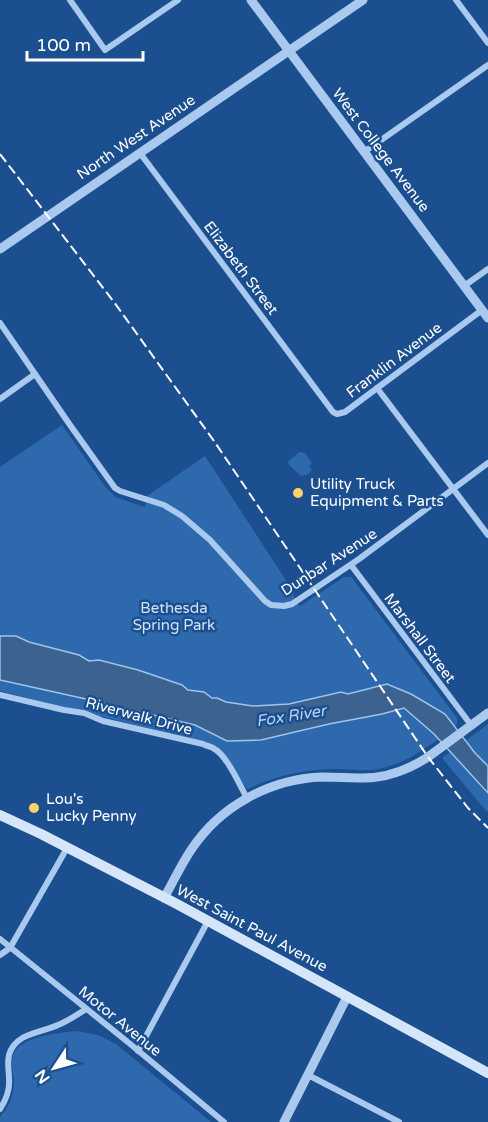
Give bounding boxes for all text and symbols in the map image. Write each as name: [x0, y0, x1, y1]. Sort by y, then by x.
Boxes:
scale bar: [27, 24, 142, 62]
text: 100 m: [36, 34, 91, 56]
street label: West College Avenue: [329, 84, 433, 216]
street label: North West Avenue: [73, 91, 199, 183]
street label: Elizabeth Street: [200, 218, 282, 319]
street label: Franklin Avenue: [343, 318, 445, 402]
place label: Utility Truck Equipment & Parts: [310, 475, 444, 510]
marker: Utility Truck Equipment & Parts: [291, 486, 305, 500]
street label: Dunbar Avenue: [278, 524, 380, 600]
street label: Marshall Street: [380, 590, 460, 687]
park label: Bethesda Spring Park: [133, 599, 215, 634]
street label: Riverwalk Drive: [84, 693, 194, 739]
water label: Fox River: [255, 700, 329, 731]
place label: Lou's Lucky Penny: [46, 790, 136, 825]
marker: Lou's Lucky Penny: [27, 801, 41, 815]
street label: West Saint Paul Avenue: [173, 881, 331, 975]
street label: Motor Avenue: [75, 982, 165, 1060]
north arrow: [24, 1038, 84, 1098]
text: N: [31, 1065, 55, 1087]

